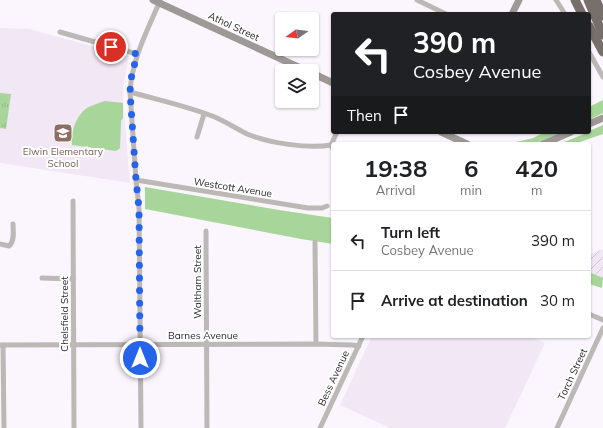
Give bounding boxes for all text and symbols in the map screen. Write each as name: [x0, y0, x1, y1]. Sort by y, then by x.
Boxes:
street label: Athol Street: [206, 9, 262, 44]
north arrow: [275, 12, 319, 56]
map controls: [275, 12, 319, 108]
text: 390 m: [413, 25, 496, 60]
icon: left: [347, 28, 399, 80]
pin: [94, 30, 128, 64]
icon: arrive: [100, 36, 122, 58]
text: Cosbey Avenue: [413, 60, 541, 83]
button: layers: [275, 64, 319, 108]
icon: arrive: [390, 104, 412, 126]
text: Then: [347, 106, 382, 125]
school or university icon: Elwin Elementary School: [52, 122, 74, 144]
place label: Elwin Elementary School: [23, 145, 104, 170]
text: 19:38: [364, 153, 427, 183]
text: 6: [464, 153, 478, 183]
text: 420: [515, 153, 558, 183]
street label: Westcott Avenue: [193, 175, 273, 200]
text: Arrival: [376, 182, 415, 198]
text: min: [460, 182, 482, 198]
text: m: [531, 182, 542, 198]
text: Turn left: [381, 223, 440, 242]
icon: left: [347, 230, 369, 252]
text: 390 m: [531, 231, 575, 250]
text: Cosbey Avenue: [381, 242, 474, 258]
street label: Waltham Street: [191, 245, 204, 319]
street label: Chelsfield Street: [58, 276, 71, 352]
icon: arrive: [347, 290, 369, 312]
text: Arrive at destination: [381, 291, 528, 310]
text: 30 m: [540, 291, 575, 310]
street label: Barnes Avenue: [168, 329, 238, 342]
position arrow: [119, 337, 161, 379]
street label: Torch Street: [555, 346, 590, 402]
street label: Bess Avenue: [315, 348, 352, 408]

